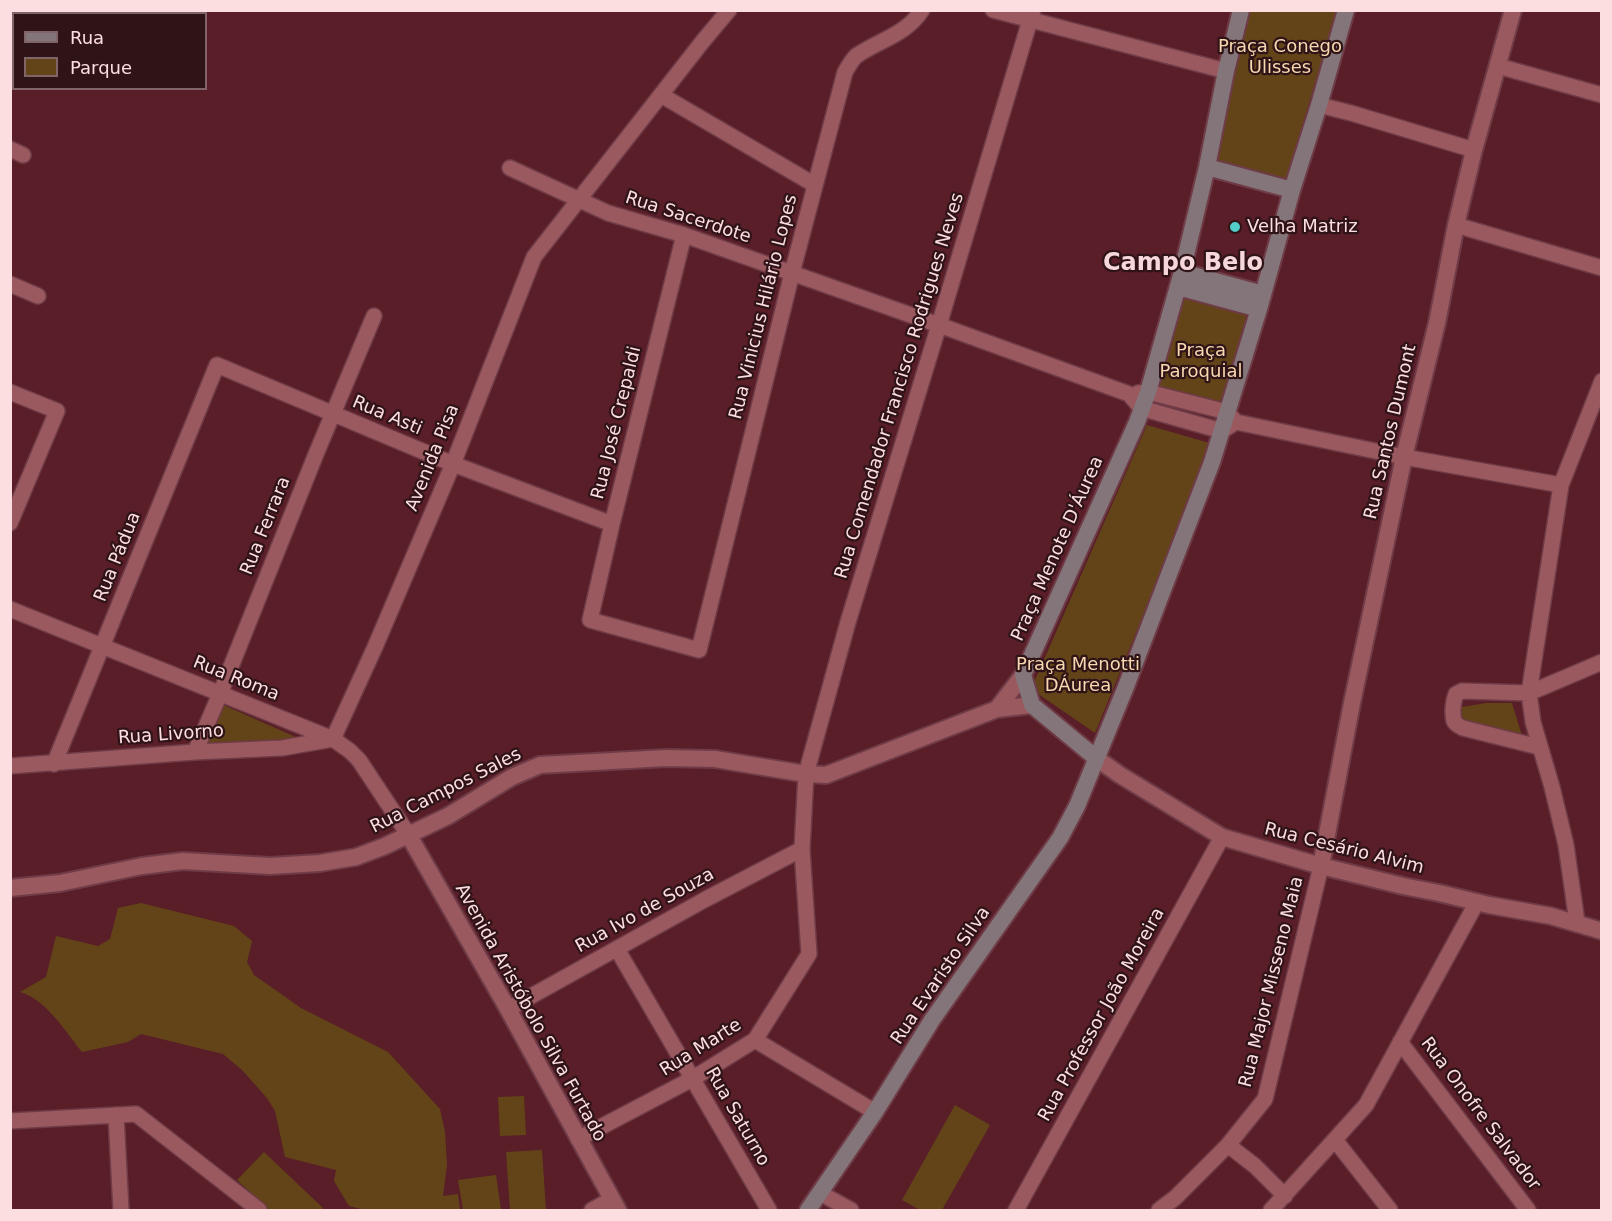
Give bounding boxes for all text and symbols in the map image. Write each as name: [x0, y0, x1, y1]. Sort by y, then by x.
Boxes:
legend: [12, 12, 207, 90]
text: Rua: [70, 27, 104, 48]
park label: Praça Conego Ulisses: [1218, 36, 1342, 78]
text: Parque: [70, 57, 132, 78]
street label: Rua Sacerdote: [622, 187, 754, 249]
street label: Rua Comendador Francisco Rodrigues Neves: [831, 190, 969, 582]
street label: Rua Vinicius Hilário Lopes: [726, 192, 802, 422]
place label: Velha Matriz: [1247, 216, 1358, 238]
marker: Velha Matriz: [1228, 220, 1242, 234]
district label: Campo Belo: [1103, 250, 1263, 278]
park label: Praça Paroquial: [1160, 340, 1242, 382]
street label: Rua Santos Dumont: [1360, 342, 1422, 522]
street label: Rua José Crepaldi: [588, 344, 646, 502]
street label: Rua Asti: [349, 392, 425, 440]
street label: Avenida Pisa: [402, 401, 464, 515]
street label: Praça Menote D'Áurea: [1007, 453, 1109, 645]
street label: Rua Ferrara: [236, 474, 296, 578]
street label: Rua Pádua: [90, 509, 146, 605]
street label: Rua Roma: [190, 652, 282, 706]
park label: Praça Menotti DÁurea: [1016, 654, 1140, 696]
street label: Rua Livorno: [117, 721, 225, 749]
street label: Rua Campos Sales: [367, 744, 525, 838]
street label: Rua Cesário Alvim: [1262, 819, 1426, 879]
street label: Rua Ivo de Souza: [572, 864, 718, 958]
street label: Rua Major Misseno Maia: [1235, 874, 1309, 1090]
street label: Avenida Aristóbolo Silva Furtado: [450, 880, 610, 1146]
street label: Rua Evaristo Silva: [887, 903, 995, 1049]
street label: Rua Professor João Moreira: [1034, 904, 1170, 1126]
street label: Rua Marte: [656, 1014, 746, 1082]
street label: Rua Onofre Salvador: [1416, 1033, 1544, 1195]
street label: Rua Saturno: [700, 1064, 774, 1170]

